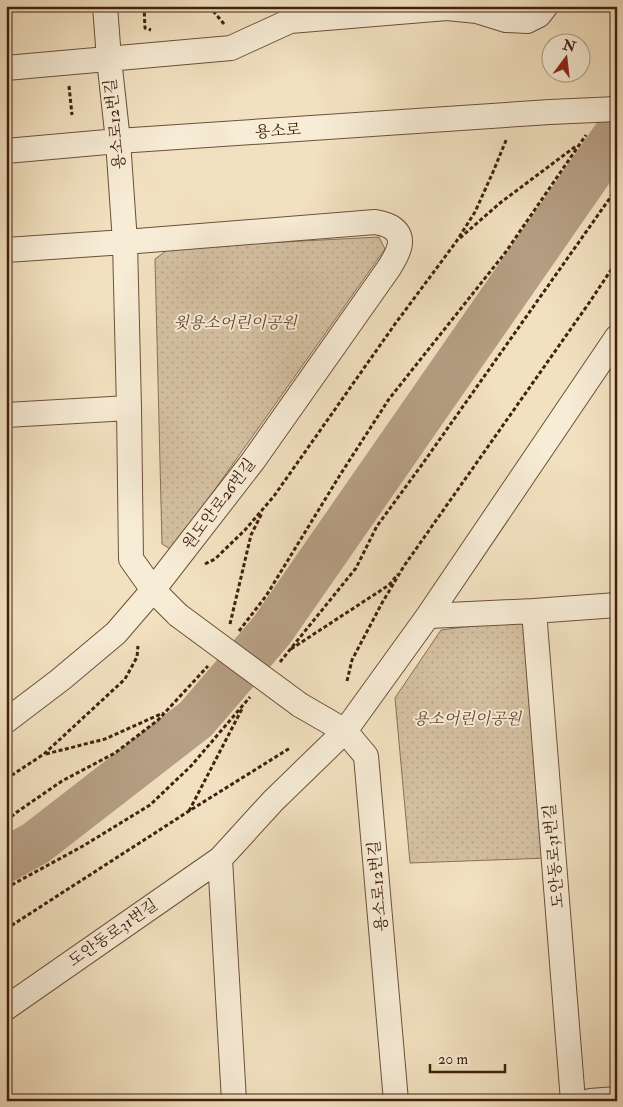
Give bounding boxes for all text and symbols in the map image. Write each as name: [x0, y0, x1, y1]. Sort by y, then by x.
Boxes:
north arrow: [540, 32, 590, 82]
text: N: [560, 36, 578, 56]
street label: 용소로12번길: [100, 78, 130, 170]
street label: 용소로: [254, 119, 302, 143]
park label: 윗용소어린이공원: [173, 313, 298, 333]
street label: 원도안로26번길: [178, 454, 260, 554]
park label: 용소어린이공원: [413, 709, 523, 729]
street label: 도안동로31번길: [539, 803, 569, 909]
street label: 용소로12번길: [364, 840, 392, 932]
street label: 도안동로31번길: [64, 895, 162, 971]
scale bar: [430, 1042, 506, 1074]
text: 20 m: [438, 1050, 468, 1069]

